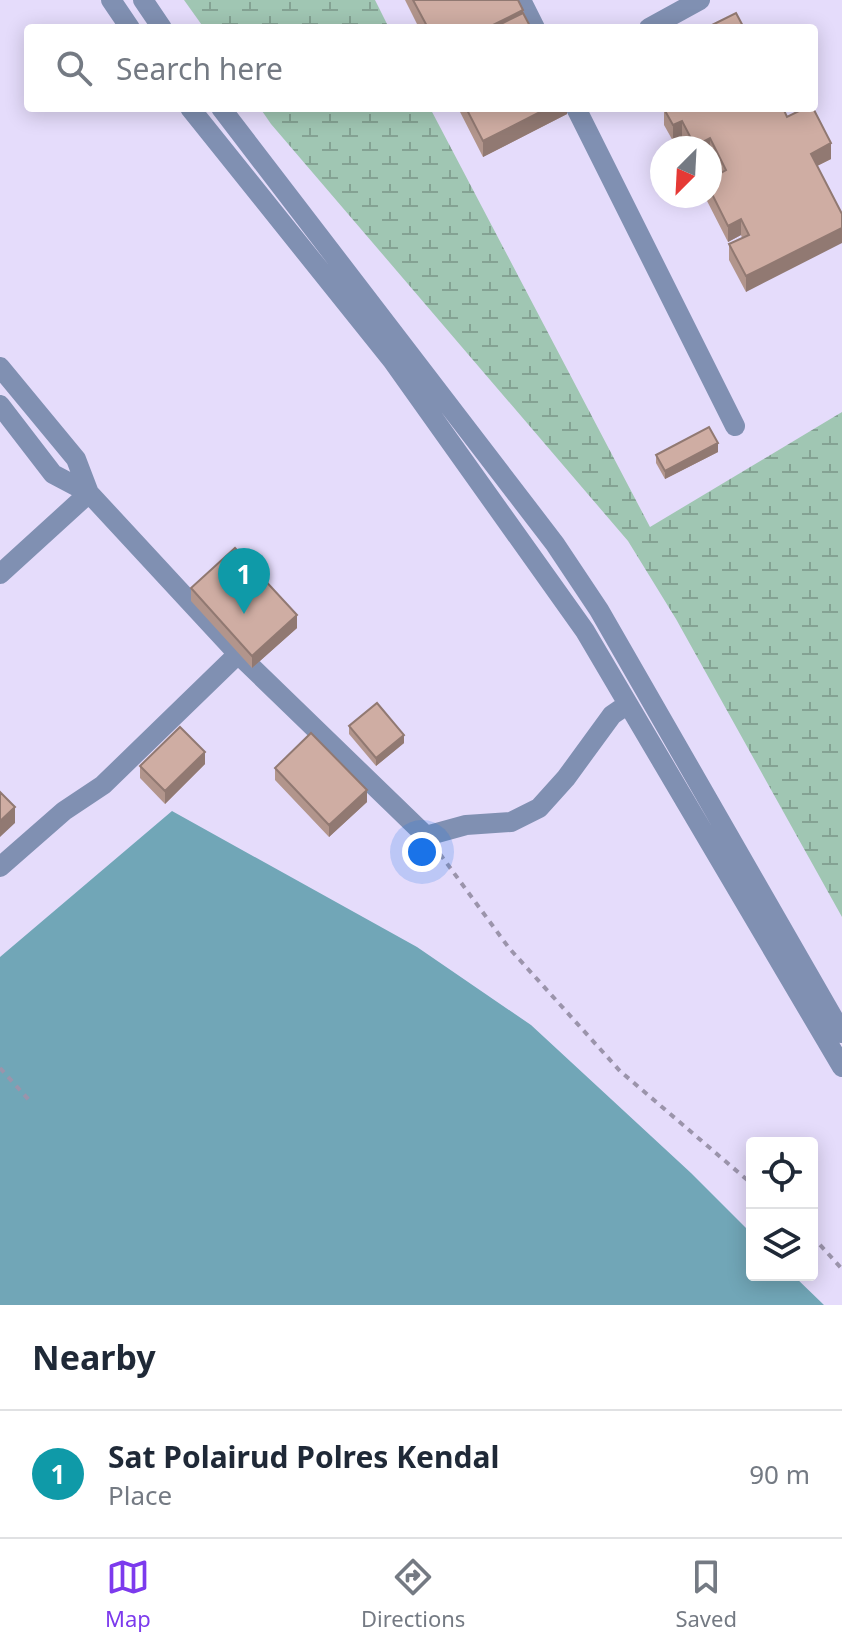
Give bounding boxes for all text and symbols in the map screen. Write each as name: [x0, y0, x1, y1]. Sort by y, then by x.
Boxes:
search box: [24, 24, 818, 112]
icon: search: [52, 46, 96, 90]
text: Search here: [116, 48, 283, 89]
north arrow: [650, 136, 722, 208]
pin: 1: [218, 548, 270, 614]
your location: [402, 832, 442, 872]
map controls: [746, 1137, 818, 1281]
button: locate: [746, 1137, 818, 1209]
button: layers: [746, 1209, 818, 1281]
text: Nearby: [32, 1334, 156, 1380]
text: Sat Polairud Polres Kendal: [108, 1436, 499, 1477]
text: 1: [51, 1456, 65, 1492]
text: 90 m: [749, 1456, 810, 1492]
text: Place: [108, 1477, 172, 1513]
tab: Map: [105, 1555, 151, 1633]
tab: Directions: [361, 1555, 465, 1633]
tab: Saved: [675, 1555, 737, 1633]

